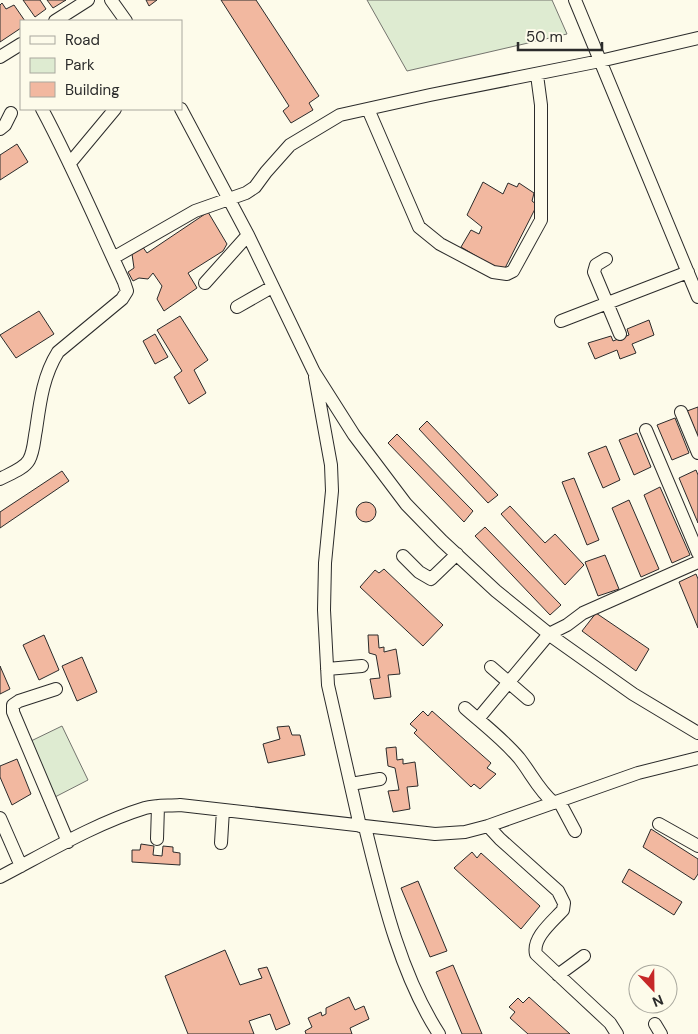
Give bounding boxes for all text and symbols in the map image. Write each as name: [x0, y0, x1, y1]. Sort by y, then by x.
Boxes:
legend: [20, 20, 182, 110]
scale bar: [518, 20, 602, 52]
text: 50 m: [526, 27, 563, 47]
text: Road: [65, 30, 100, 50]
text: Park: [65, 55, 95, 75]
text: Building: [65, 80, 120, 100]
north arrow: [628, 964, 678, 1014]
text: N: [650, 991, 666, 1011]

